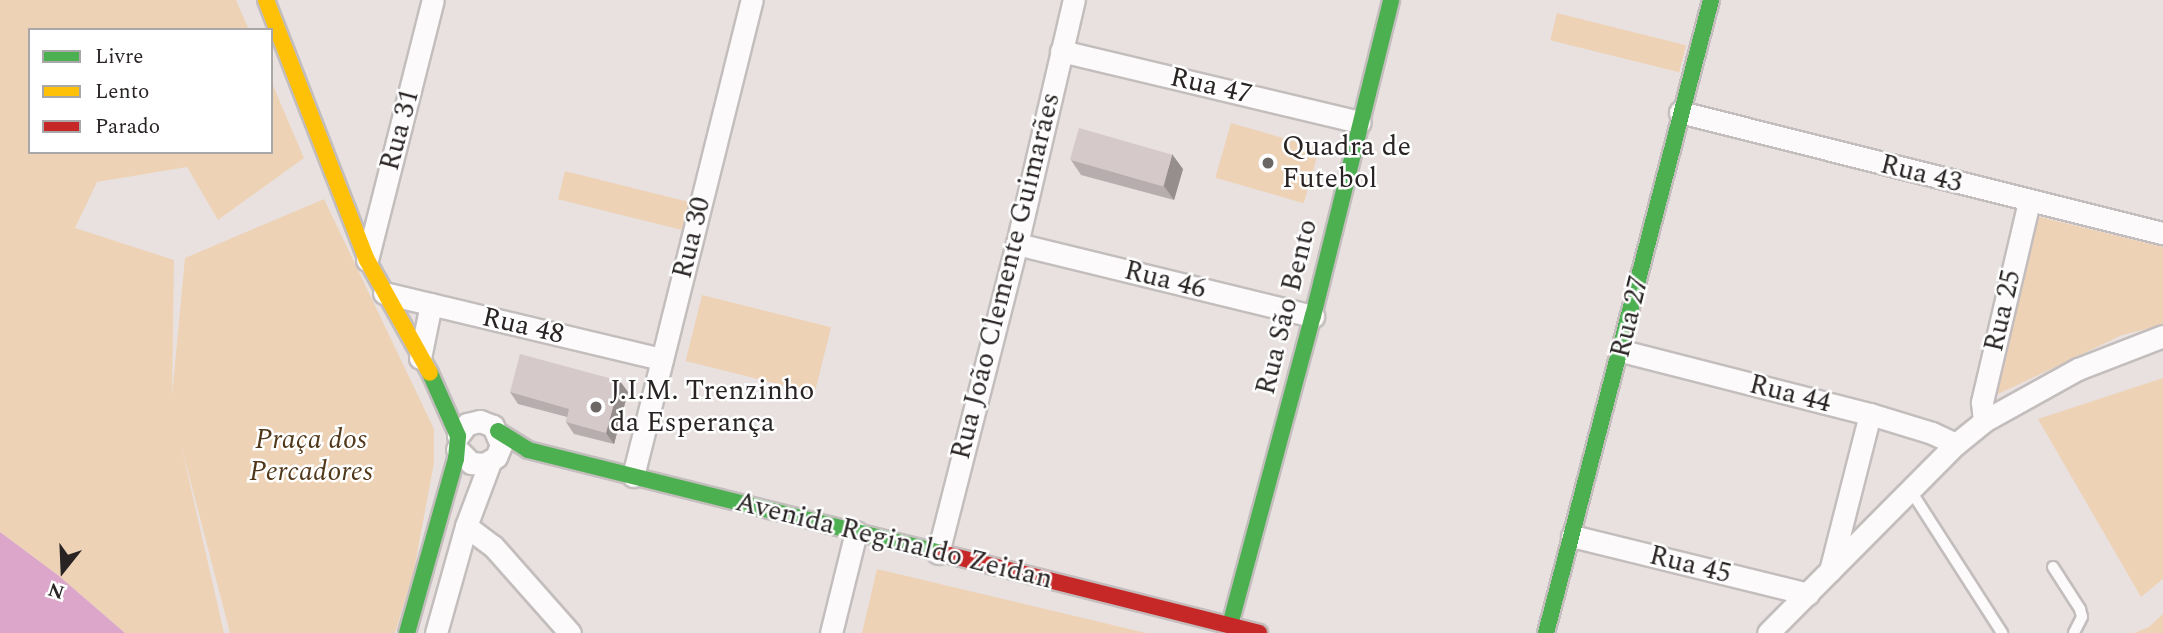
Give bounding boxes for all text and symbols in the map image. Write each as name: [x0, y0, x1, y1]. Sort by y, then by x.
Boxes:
legend: [28, 28, 273, 154]
text: Livre: [95, 41, 143, 73]
street label: Rua 47: [1167, 60, 1255, 112]
text: Lento: [95, 76, 149, 108]
street label: Rua 31: [373, 86, 427, 174]
street label: Rua João Clemente Guimarães: [944, 89, 1068, 463]
text: Parado: [95, 111, 160, 143]
place label: Quadra de Futebol: [1282, 130, 1411, 196]
street label: Rua 43: [1877, 148, 1965, 200]
marker: Quadra de Futebol: [1260, 155, 1276, 171]
street label: Rua 30: [666, 194, 718, 282]
street label: Rua São Bento: [1249, 216, 1325, 398]
street label: Rua 46: [1121, 254, 1209, 306]
street label: Rua 25: [1977, 267, 2029, 355]
street label: Rua 27: [1604, 273, 1656, 361]
street label: Rua 48: [479, 300, 567, 352]
street label: Rua 44: [1746, 368, 1834, 420]
place label: J.I.M. Trenzinho da Esperança: [610, 374, 814, 440]
marker: J.I.M. Trenzinho da Esperança: [588, 399, 604, 415]
park label: Praça dos Percadores: [249, 423, 373, 489]
street label: Avenida Reginaldo Zeidan: [732, 485, 1056, 597]
north arrow: [28, 535, 98, 605]
street label: Rua 45: [1646, 539, 1734, 591]
text: N: [45, 574, 68, 607]

